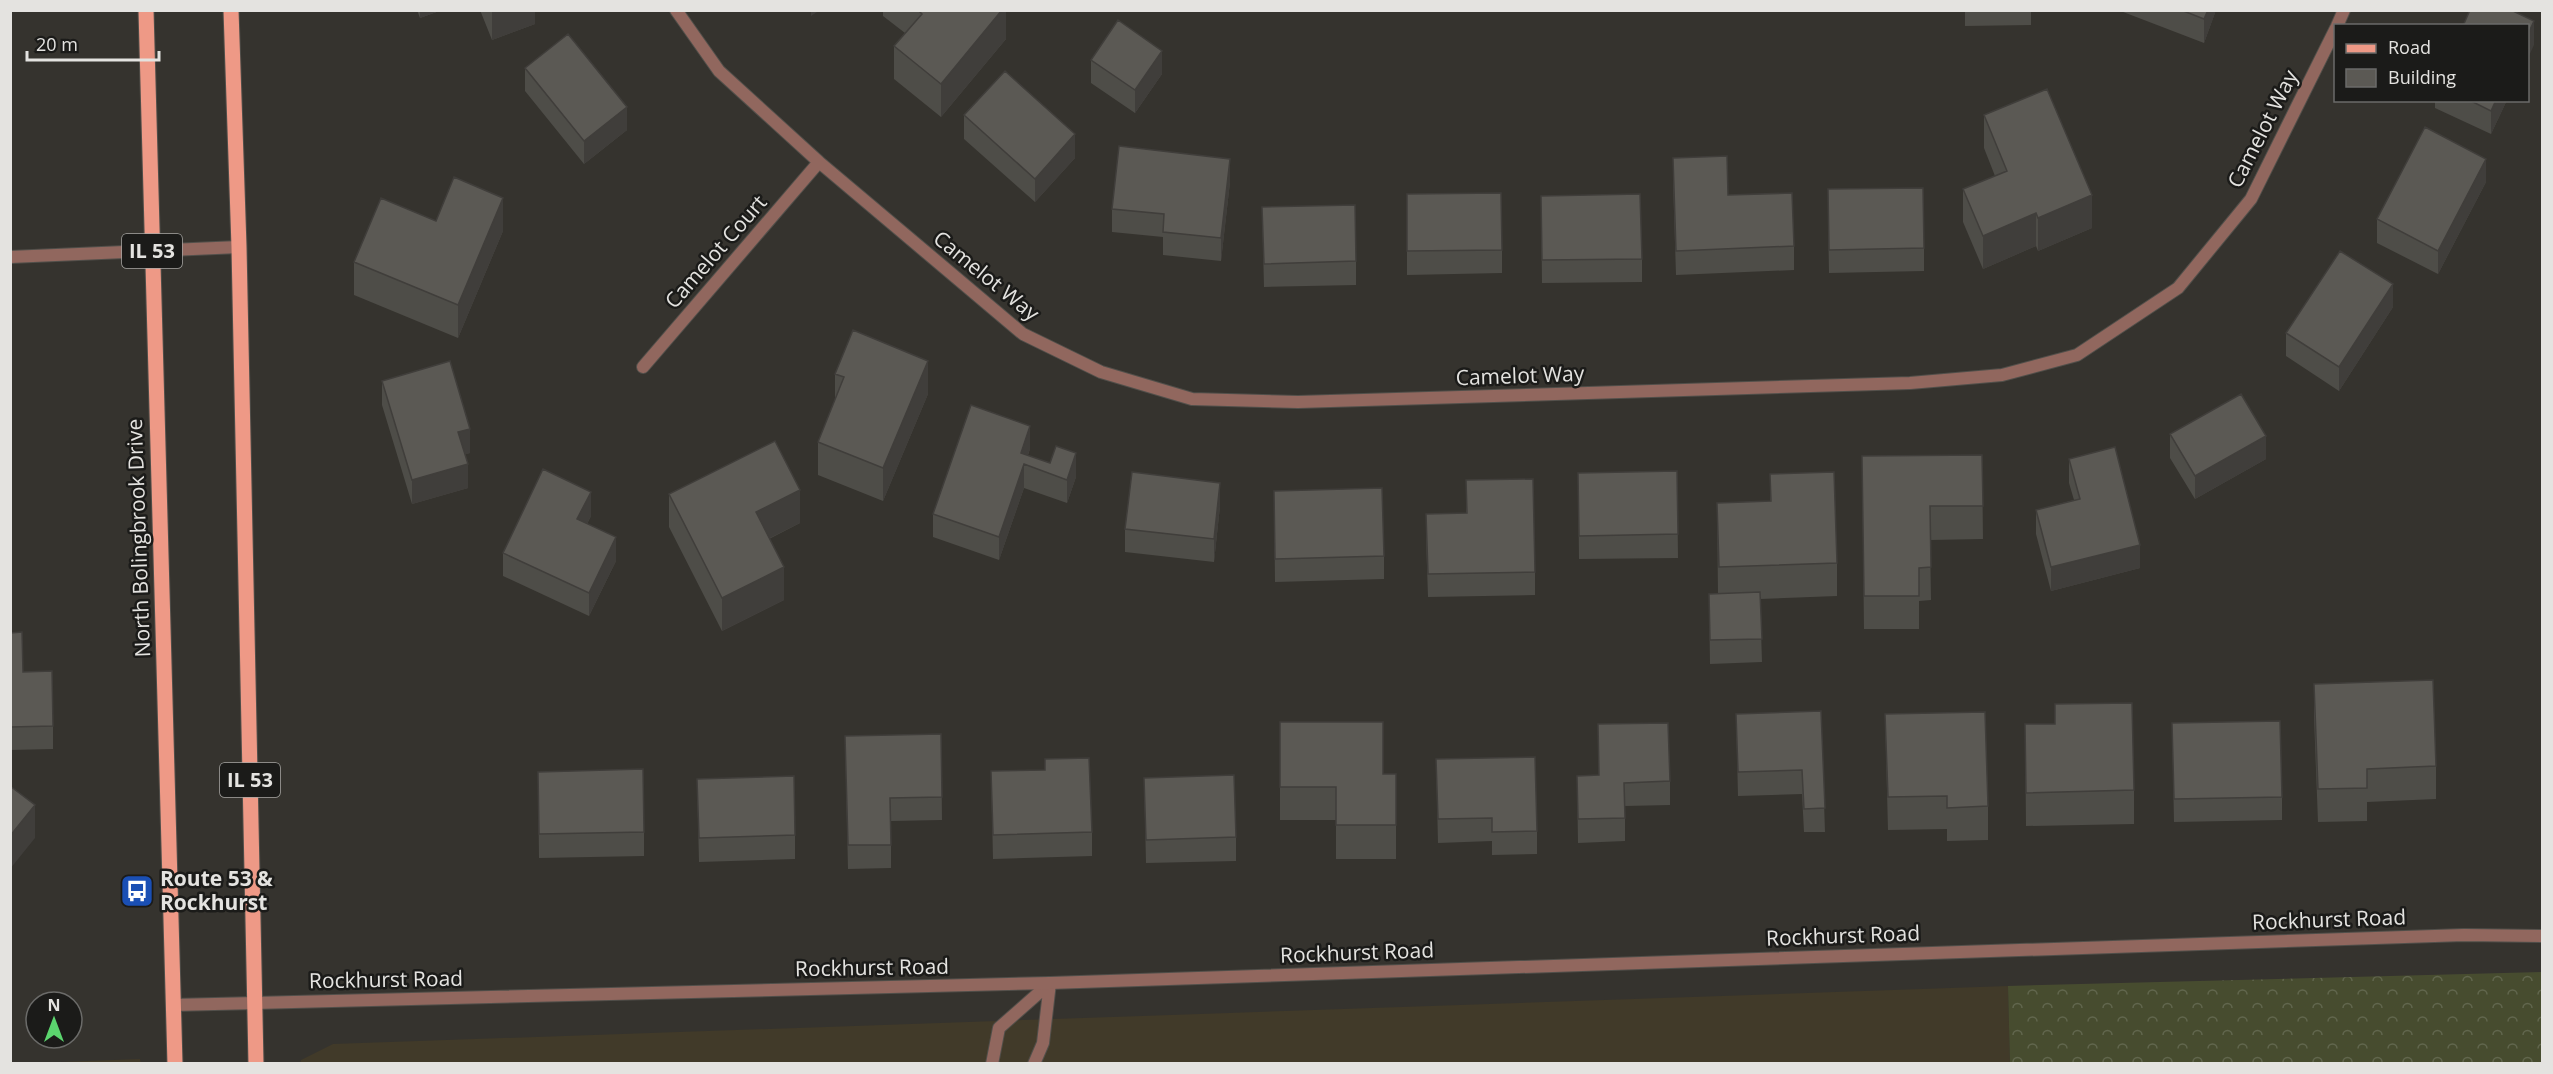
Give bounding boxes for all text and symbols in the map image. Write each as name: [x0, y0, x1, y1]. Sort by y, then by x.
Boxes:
scale bar: [27, 24, 159, 62]
legend: [2334, 24, 2529, 102]
text: 20 m: [36, 32, 78, 56]
text: Road: [2388, 35, 2431, 59]
street label: Camelot Way: [2220, 64, 2304, 192]
text: Building: [2388, 65, 2456, 89]
street label: Camelot Court: [658, 189, 772, 314]
street label: Camelot Way: [928, 224, 1046, 327]
road number: IL 53: [122, 234, 182, 268]
street label: Camelot Way: [1455, 359, 1585, 391]
street label: North Bolingbrook Drive: [120, 418, 156, 658]
road number: IL 53: [220, 763, 280, 797]
place label: Route 53 & Rockhurst: [160, 864, 273, 916]
bus stop icon: Route 53 & Rockhurst: [119, 873, 155, 909]
street label: Rockhurst Road: [2251, 902, 2406, 936]
street label: Rockhurst Road: [1765, 918, 1920, 952]
street label: Rockhurst Road: [1279, 935, 1434, 969]
street label: Rockhurst Road: [795, 952, 949, 982]
street label: Rockhurst Road: [309, 964, 463, 994]
north arrow: [24, 990, 84, 1050]
text: N: [47, 994, 61, 1016]

